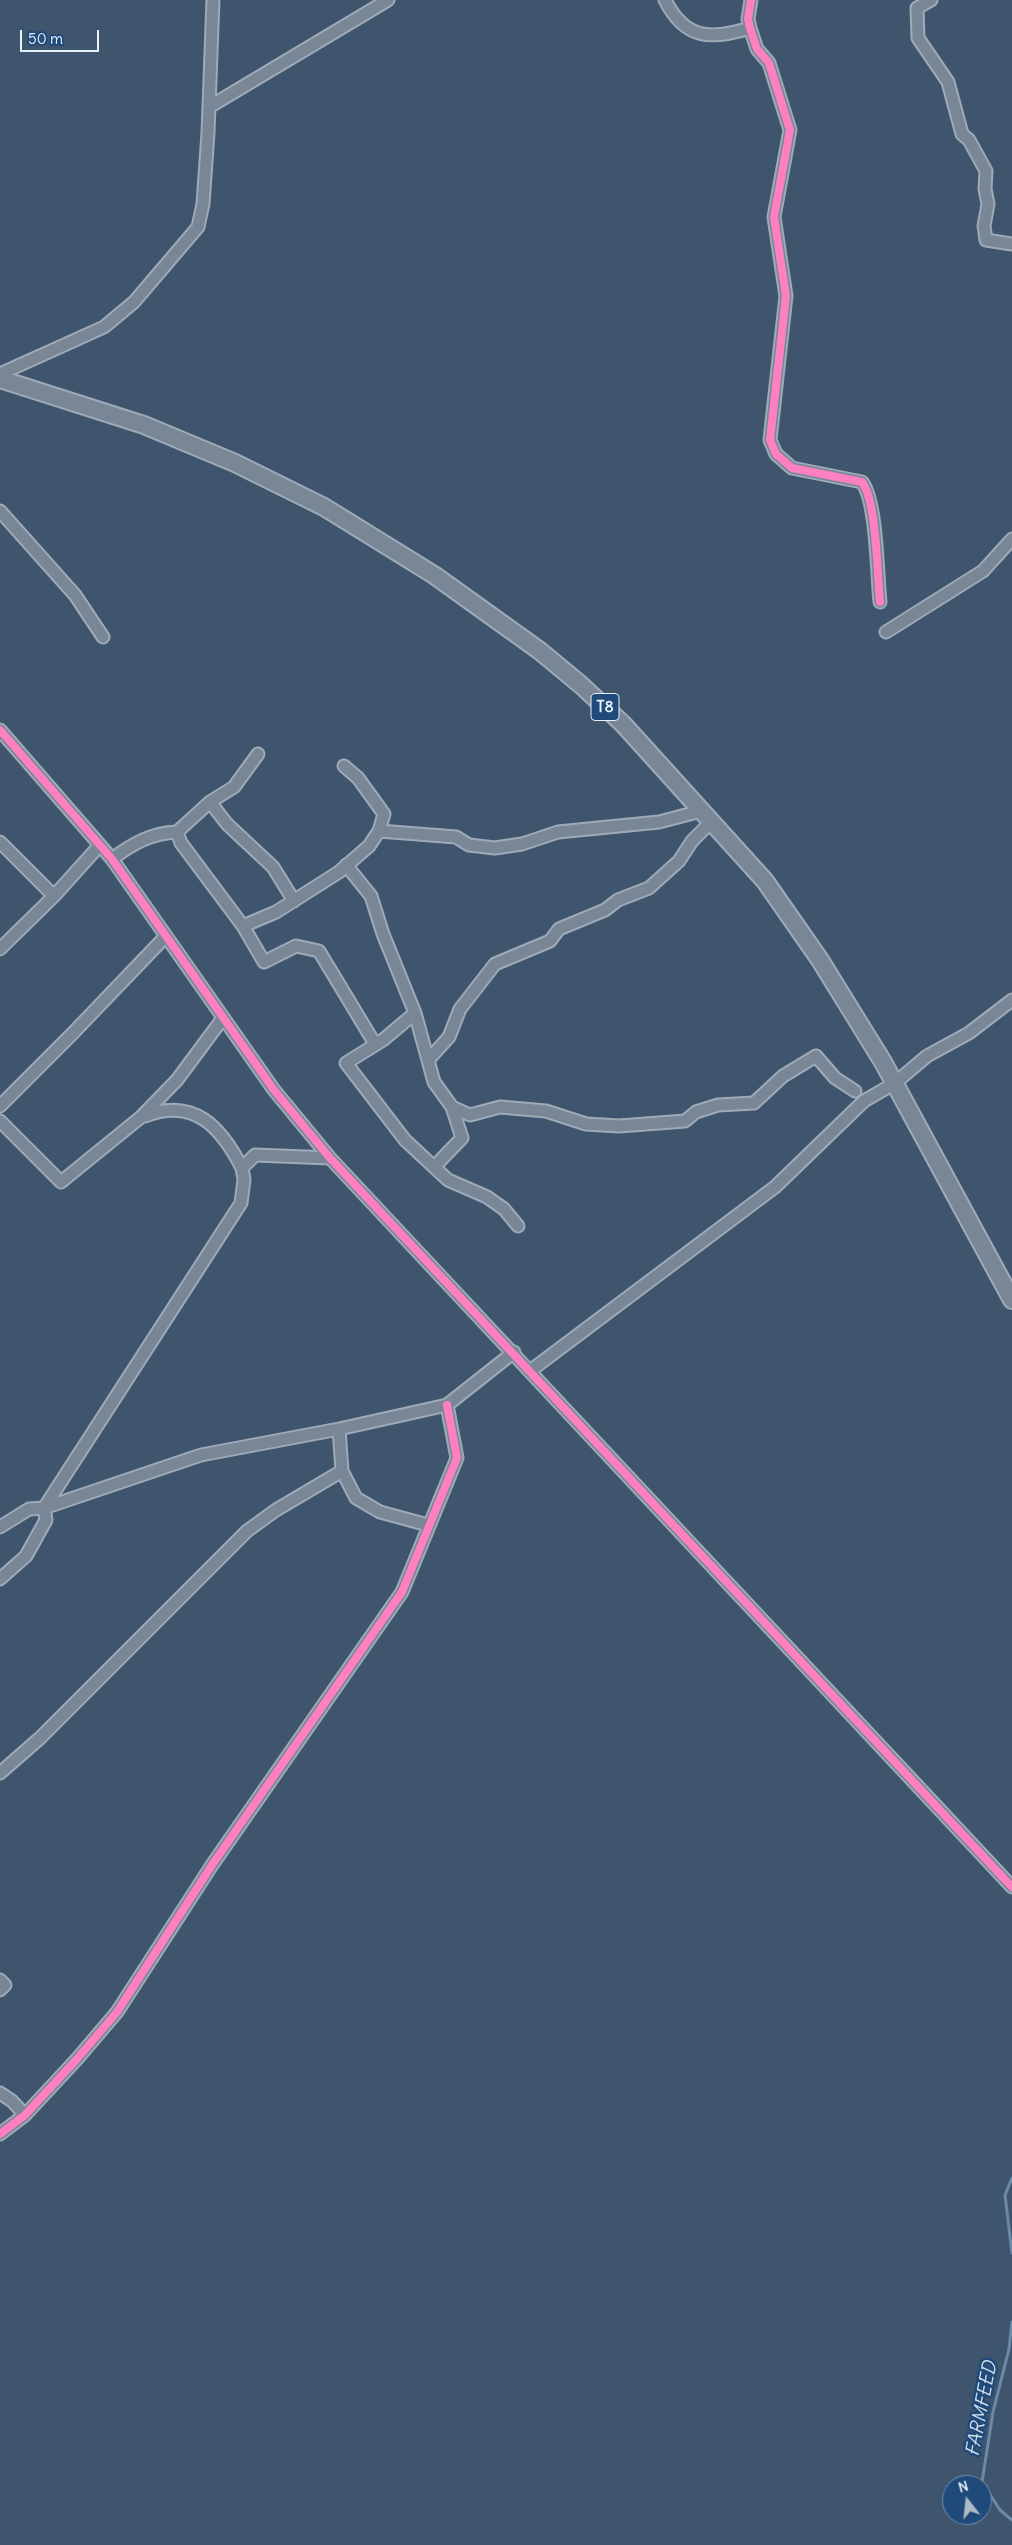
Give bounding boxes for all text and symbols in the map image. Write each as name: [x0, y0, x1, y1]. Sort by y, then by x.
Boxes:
scale bar: [22, 20, 101, 52]
text: 50 m: [28, 29, 63, 48]
road number: T8: [591, 694, 619, 720]
water label: FARMFEED: [962, 2360, 1002, 2458]
north arrow: [942, 2475, 992, 2525]
text: N: [956, 2477, 970, 2497]

